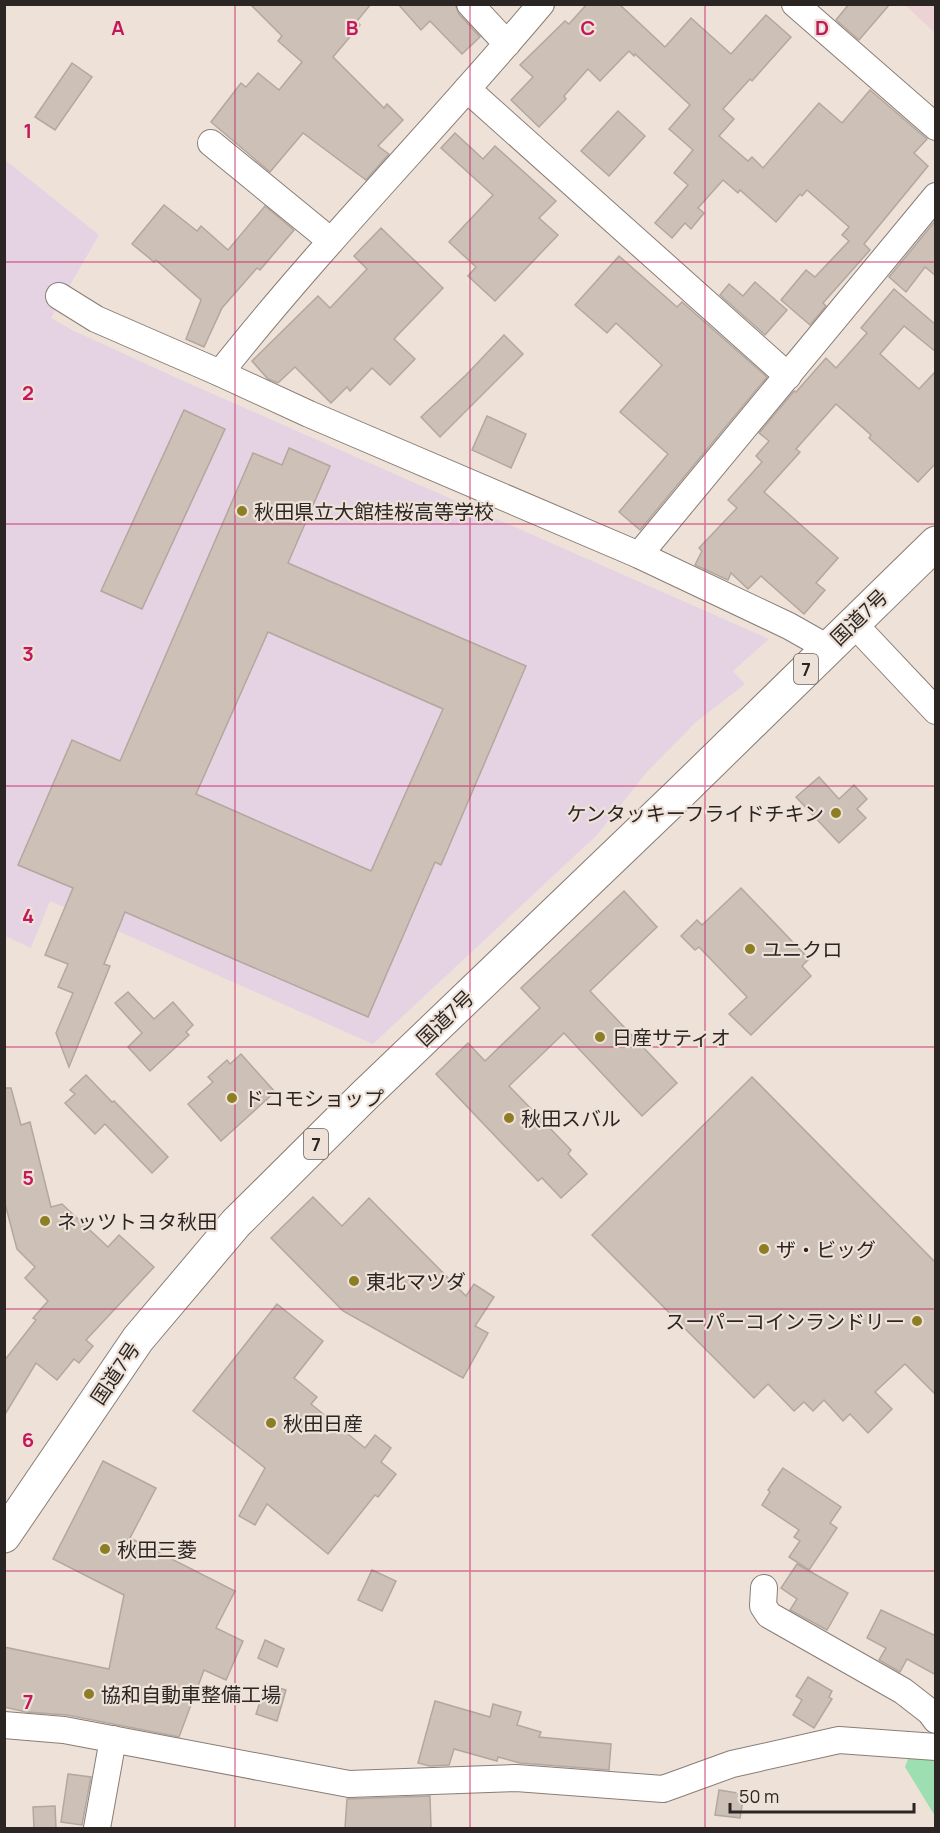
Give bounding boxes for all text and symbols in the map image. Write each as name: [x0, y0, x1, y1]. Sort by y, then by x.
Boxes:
text: A: [111, 14, 125, 41]
text: B: [346, 14, 359, 41]
text: C: [581, 14, 595, 41]
text: D: [815, 14, 829, 41]
text: 1: [24, 117, 32, 144]
text: 2: [22, 379, 34, 406]
place label: 秋田県立大館桂桜高等学校: [254, 498, 494, 525]
marker: 秋田県立大館桂桜高等学校: [235, 504, 249, 518]
street label: 国道7号: [824, 583, 894, 651]
text: 3: [22, 640, 34, 667]
road number: 7: [794, 654, 818, 684]
place label: ケンタッキーフライドチキン: [566, 800, 824, 827]
marker: ケンタッキーフライドチキン: [829, 806, 843, 820]
text: 4: [22, 902, 34, 929]
place label: ユニクロ: [762, 936, 842, 963]
marker: ユニクロ: [743, 942, 757, 956]
street label: 国道7号: [410, 984, 480, 1052]
place label: 日産サティオ: [612, 1024, 731, 1051]
marker: 日産サティオ: [593, 1030, 607, 1044]
place label: ドコモショップ: [244, 1085, 384, 1112]
marker: ドコモショップ: [225, 1091, 239, 1105]
place label: 秋田スバル: [521, 1105, 621, 1132]
marker: 秋田スバル: [502, 1111, 516, 1125]
road number: 7: [304, 1129, 328, 1159]
text: 5: [22, 1164, 34, 1191]
place label: ネッツトヨタ秋田: [57, 1208, 217, 1235]
marker: ネッツトヨタ秋田: [38, 1214, 52, 1228]
place label: ザ・ビッグ: [776, 1236, 876, 1263]
marker: ザ・ビッグ: [757, 1242, 771, 1256]
place label: 東北マツダ: [366, 1268, 466, 1295]
marker: 東北マツダ: [347, 1274, 361, 1288]
place label: スーパーコインランドリー: [665, 1308, 905, 1335]
marker: スーパーコインランドリー: [910, 1314, 924, 1328]
street label: 国道7号: [84, 1336, 146, 1410]
place label: 秋田日産: [283, 1410, 363, 1437]
marker: 秋田日産: [264, 1416, 278, 1430]
text: 6: [22, 1426, 34, 1453]
place label: 秋田三菱: [117, 1536, 197, 1563]
marker: 秋田三菱: [98, 1542, 112, 1556]
place label: 協和自動車整備工場: [101, 1681, 281, 1708]
marker: 協和自動車整備工場: [82, 1687, 96, 1701]
text: 7: [23, 1688, 33, 1715]
scale bar: [730, 1776, 914, 1814]
text: 50 m: [739, 1784, 779, 1808]

